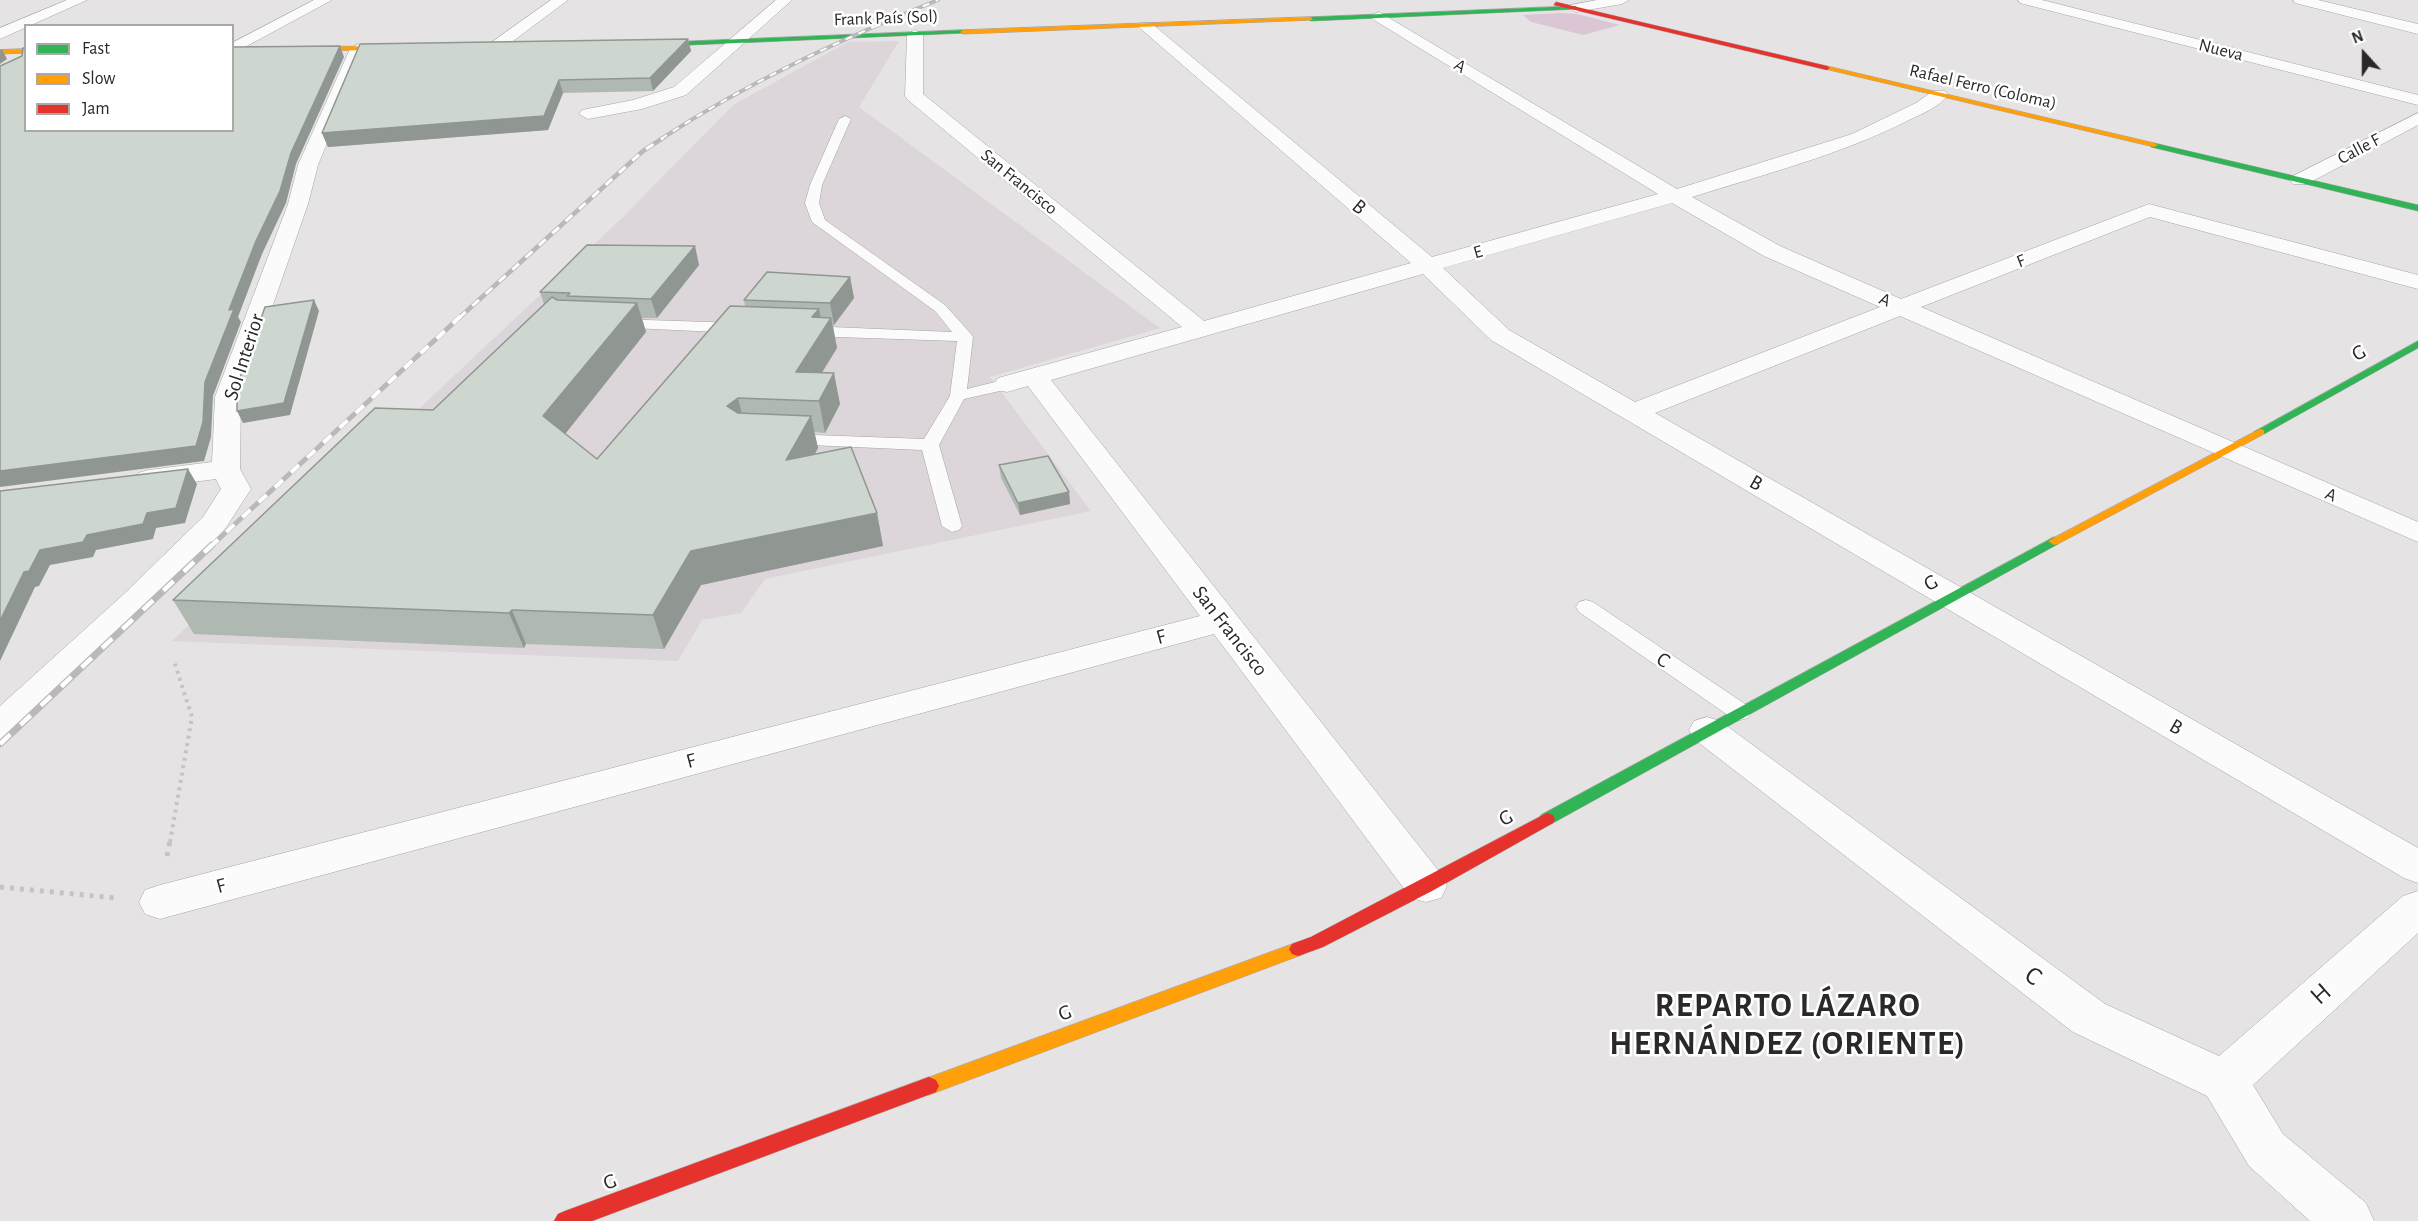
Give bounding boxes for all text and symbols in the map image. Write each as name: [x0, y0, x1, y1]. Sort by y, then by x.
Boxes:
street label: Frank País (Sol): [833, 5, 939, 31]
legend: [24, 24, 234, 132]
north arrow: [2334, 24, 2394, 84]
text: N: [2349, 28, 2366, 47]
street label: Nueva: [2196, 34, 2246, 66]
text: Fast: [82, 40, 110, 58]
street label: A: [1450, 54, 1470, 78]
street label: Rafael Ferro (Coloma): [1907, 60, 2059, 114]
text: Slow: [82, 70, 115, 88]
text: Jam: [82, 100, 110, 118]
street label: Calle F: [2334, 129, 2384, 169]
street label: San Francisco: [976, 145, 1062, 219]
street label: B: [1347, 194, 1371, 220]
street label: E: [1471, 240, 1485, 264]
street label: F: [2013, 250, 2029, 272]
street label: A: [1876, 288, 1894, 312]
street label: Sol Interior: [218, 311, 270, 403]
street label: G: [2347, 339, 2371, 367]
street label: B: [1745, 469, 1767, 497]
street label: A: [2322, 483, 2340, 507]
street label: G: [1919, 569, 1943, 597]
street label: San Francisco: [1187, 581, 1273, 681]
street label: F: [1153, 624, 1169, 650]
street label: C: [1651, 647, 1675, 673]
street label: B: [2165, 713, 2187, 741]
street label: F: [683, 748, 699, 774]
street label: G: [1494, 804, 1518, 832]
street label: F: [213, 873, 229, 899]
street label: C: [2018, 959, 2048, 993]
street label: H: [2304, 976, 2338, 1012]
district label: REPARTO LÁZARO HERNÁNDEZ (ORIENTE): [1609, 986, 1967, 1064]
street label: G: [1055, 999, 1075, 1027]
street label: G: [600, 1168, 620, 1196]

